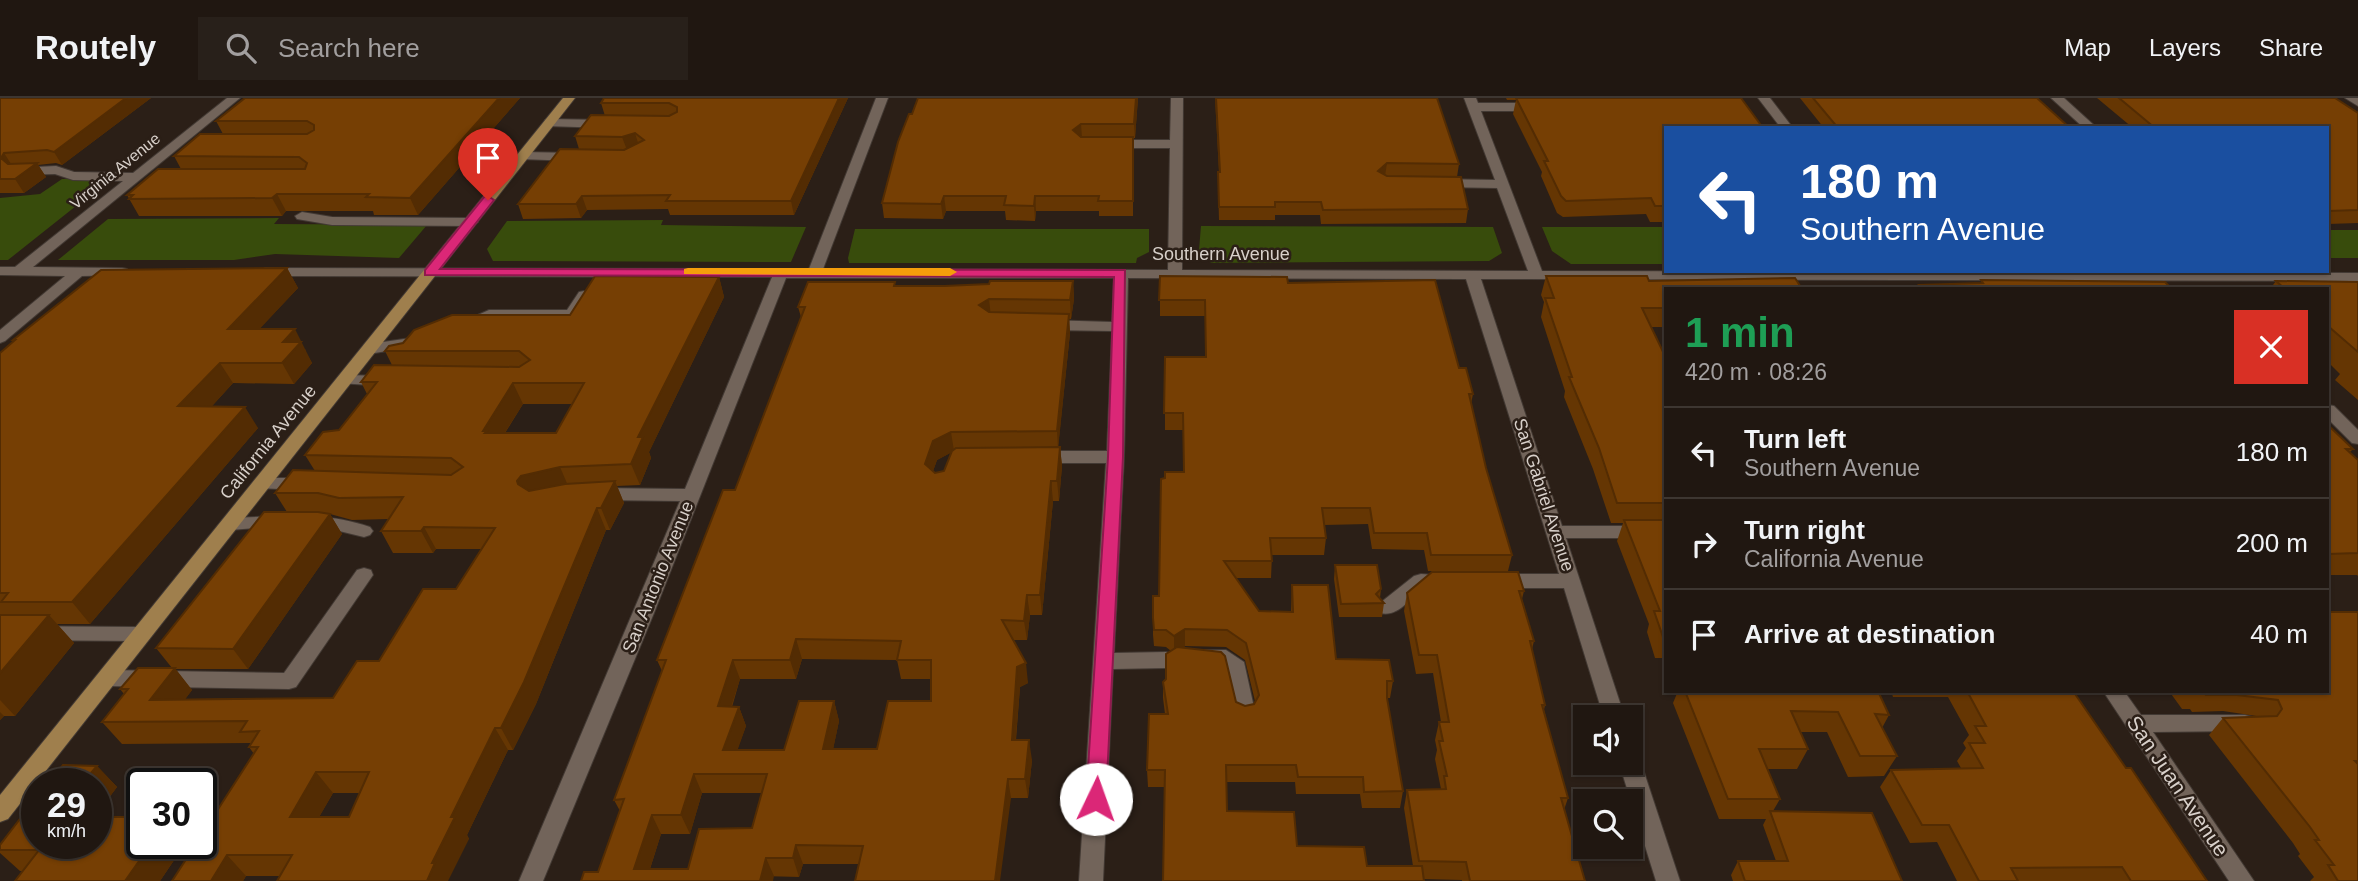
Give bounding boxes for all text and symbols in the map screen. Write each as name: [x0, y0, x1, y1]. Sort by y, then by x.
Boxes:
search box: [198, 17, 688, 80]
text: Routely: [35, 29, 156, 66]
icon: search: [222, 29, 260, 67]
text: Search here: [278, 33, 420, 63]
text: Map: [2064, 34, 2111, 61]
text: Layers: [2149, 34, 2221, 61]
text: Share: [2259, 34, 2323, 61]
pin: [458, 128, 518, 200]
street label: Virginia Avenue: [67, 130, 163, 212]
icon: arrive: [469, 139, 507, 177]
icon: left: [1685, 154, 1776, 245]
text: 180 m: [1800, 154, 1939, 208]
text: Southern Avenue: [1800, 211, 2045, 247]
street label: Southern Avenue: [1152, 244, 1290, 264]
text: 1 min: [1685, 309, 1795, 356]
button: close: [2234, 310, 2308, 384]
text: 420 m · 08:26: [1685, 359, 1827, 385]
street label: California Avenue: [216, 381, 320, 503]
street label: San Gabriel Avenue: [1510, 416, 1578, 574]
text: Turn left: [1744, 424, 1846, 454]
icon: left: [1685, 434, 1723, 472]
text: 180 m: [2236, 437, 2308, 467]
text: Southern Avenue: [1744, 455, 1920, 481]
street label: San Antonio Avenue: [618, 498, 698, 656]
text: Turn right: [1744, 515, 1865, 545]
icon: right: [1685, 525, 1723, 563]
text: 200 m: [2236, 528, 2308, 558]
text: California Avenue: [1744, 546, 1924, 572]
icon: arrive: [1685, 616, 1723, 654]
text: Arrive at destination: [1744, 619, 1995, 649]
text: 40 m: [2250, 619, 2308, 649]
map controls: [1573, 705, 1643, 859]
button: sound: [1573, 705, 1643, 775]
street label: San Juan Avenue: [2123, 711, 2233, 861]
position arrow: [1059, 762, 1133, 836]
speed limit sign: 30: [126, 768, 217, 859]
text: 29: [47, 785, 86, 824]
button: search: [1573, 789, 1643, 859]
text: km/h: [47, 821, 86, 841]

